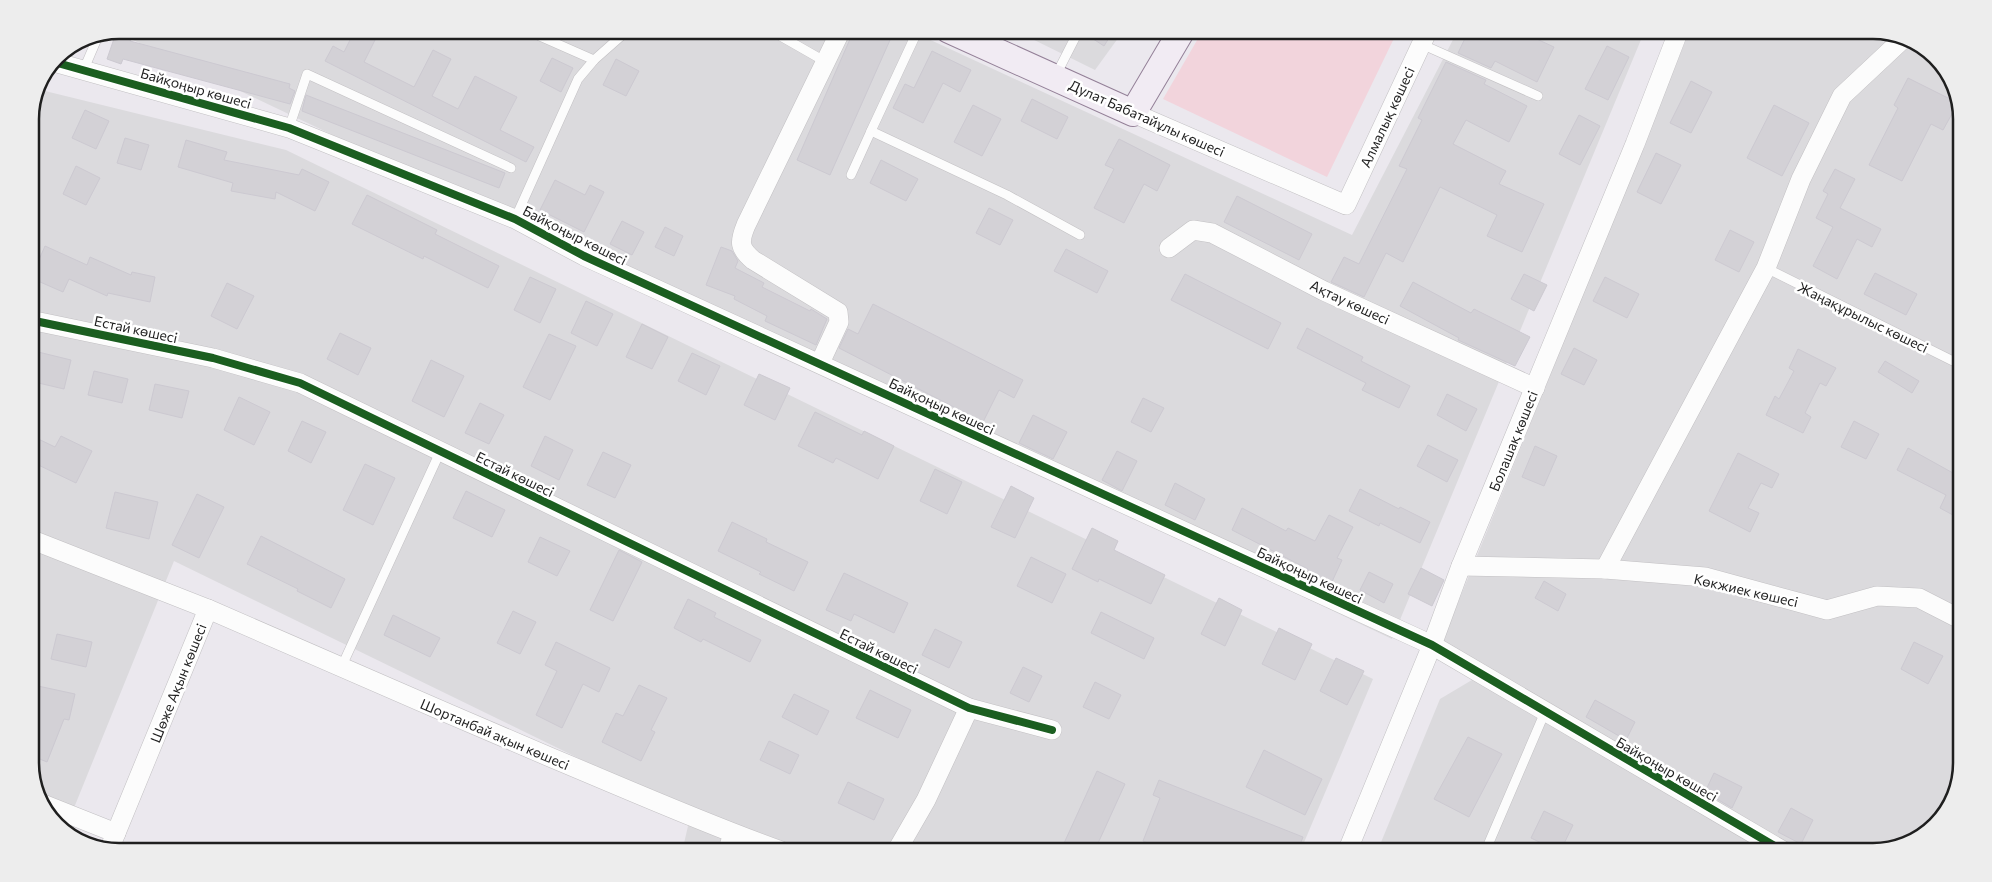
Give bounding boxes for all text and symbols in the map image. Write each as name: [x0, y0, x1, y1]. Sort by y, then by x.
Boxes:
street label: Байқоңыр көшесі: [139, 64, 253, 112]
street label: Алмалық көшесі: [1356, 64, 1418, 170]
street label: Дулат Бабатайұлы көшесі: [1067, 76, 1227, 160]
street label: Байқоңыр көшесі: [520, 201, 630, 269]
street label: Ақтау көшесі: [1307, 276, 1393, 328]
street label: Жаңақұрылыс көшесі: [1795, 278, 1931, 356]
street label: Естай көшесі: [93, 312, 179, 346]
street label: Байқоңыр көшесі: [887, 374, 997, 438]
street label: Болашақ көшесі: [1485, 388, 1541, 494]
street label: Естай көшесі: [473, 448, 557, 500]
street label: Байқоңыр көшесі: [1255, 543, 1365, 607]
street label: Көкжиек көшесі: [1692, 570, 1800, 610]
street label: Шөже Ақын көшесі: [146, 621, 210, 745]
street label: Естай көшесі: [837, 625, 921, 677]
street label: Шортанбай ақын көшесі: [418, 695, 572, 773]
street label: Байқоңыр көшесі: [1613, 733, 1721, 805]

